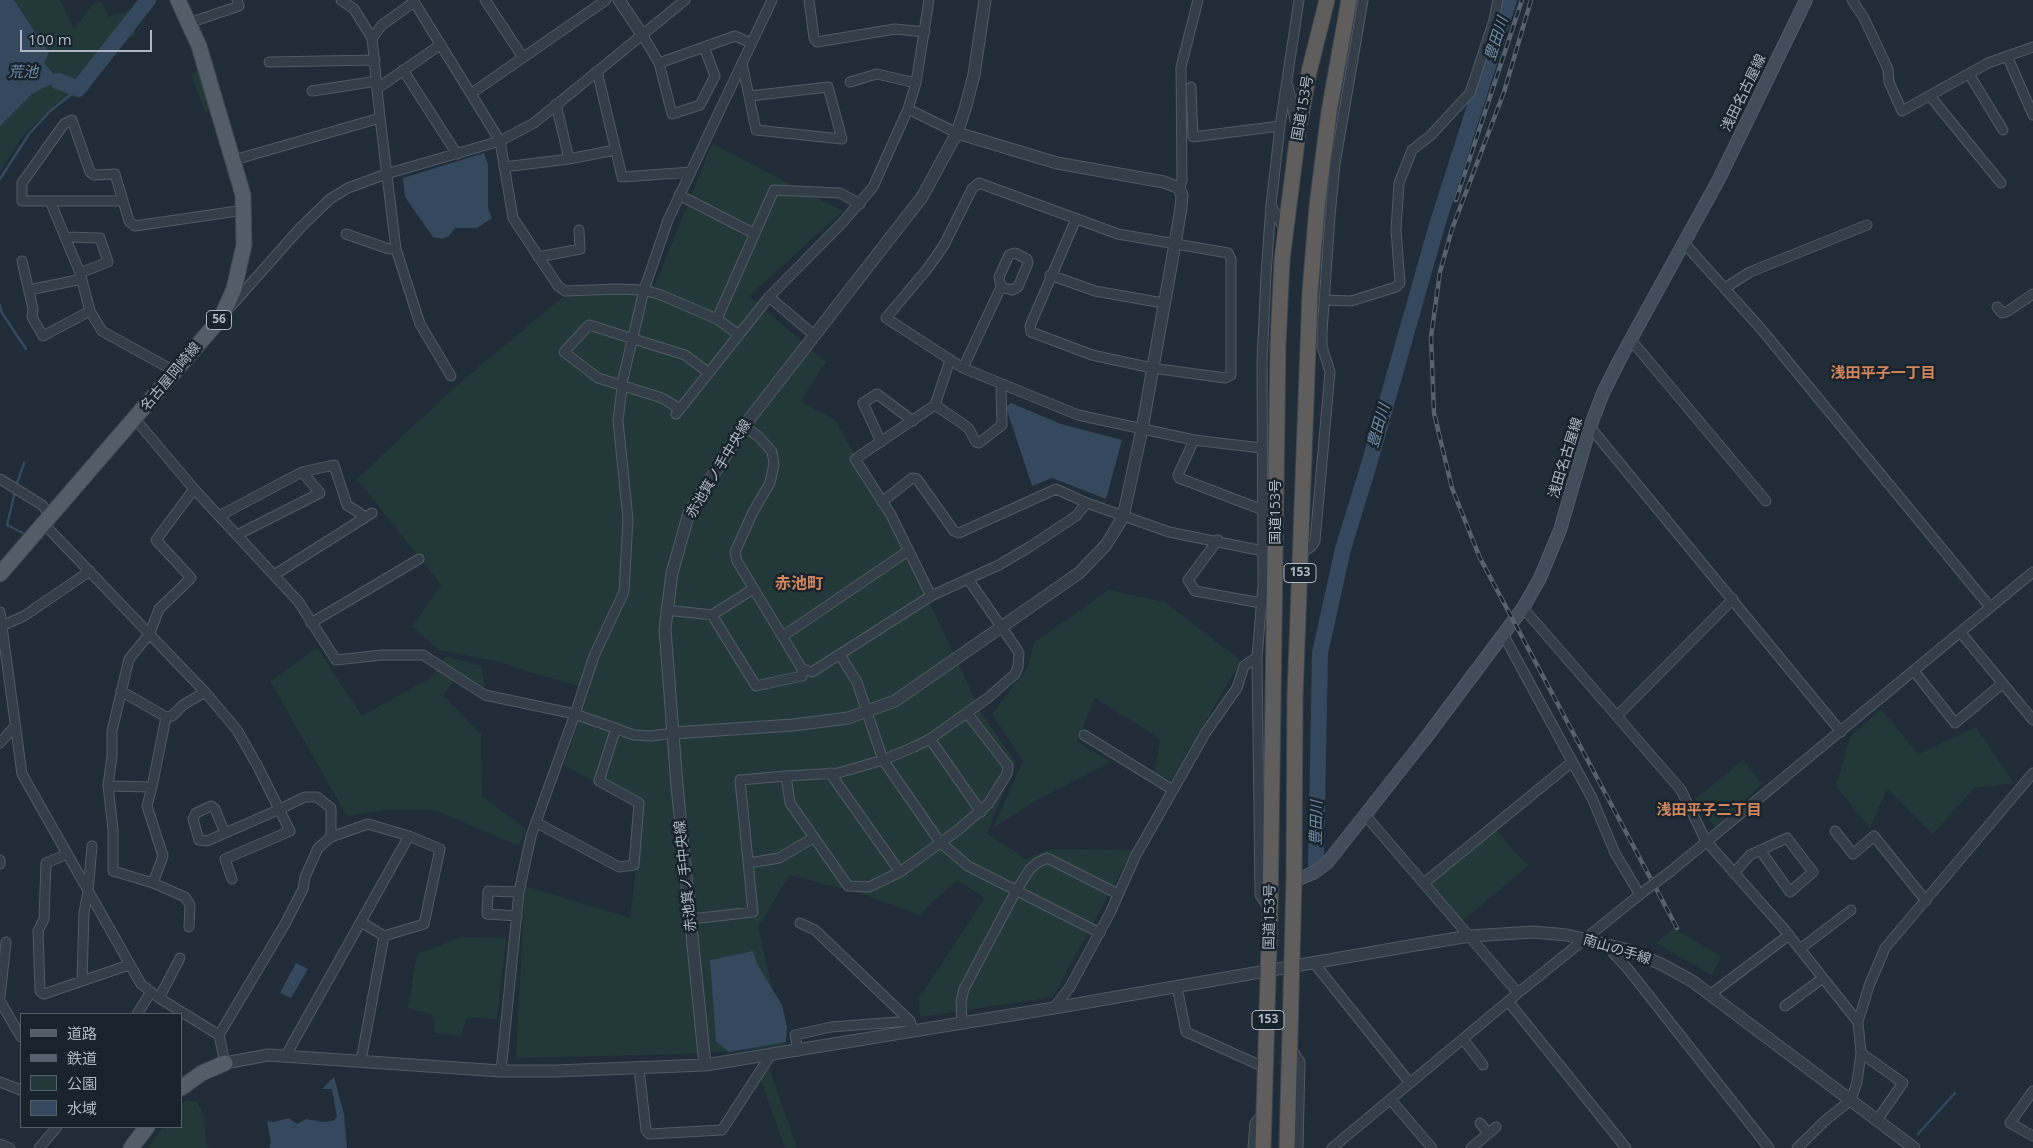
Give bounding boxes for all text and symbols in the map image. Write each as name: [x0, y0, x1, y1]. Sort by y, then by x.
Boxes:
water label: 豊田川: [1481, 15, 1513, 63]
scale bar: [22, 20, 155, 52]
text: 100 m: [28, 29, 72, 49]
street label: 浅田名古屋線: [1718, 52, 1770, 134]
water label: 荒池: [8, 64, 38, 82]
street label: 国道153号: [1289, 74, 1317, 142]
road number: 56: [206, 310, 232, 330]
street label: 名古屋岡崎線: [138, 339, 204, 415]
district label: 浅田平子一丁目: [1831, 365, 1935, 383]
water label: 豊田川: [1364, 402, 1394, 450]
street label: 浅田名古屋線: [1546, 415, 1586, 501]
street label: 赤池箕ノ手中央線: [683, 417, 755, 521]
street label: 国道153号: [1268, 479, 1284, 545]
road number: 153: [1284, 564, 1316, 582]
district label: 赤池町: [775, 574, 823, 594]
water label: 豊田川: [1308, 800, 1326, 846]
district label: 浅田平子二丁目: [1657, 802, 1761, 820]
street label: 赤池箕ノ手中央線: [672, 819, 700, 933]
street label: 国道153号: [1261, 884, 1279, 950]
street label: 南山の手線: [1581, 932, 1653, 968]
road number: 153: [1252, 1010, 1284, 1030]
legend: [20, 1013, 182, 1128]
text: 道路: [67, 1023, 97, 1043]
text: 鉄道: [67, 1048, 97, 1068]
text: 公園: [67, 1073, 97, 1093]
text: 水域: [67, 1098, 97, 1118]

